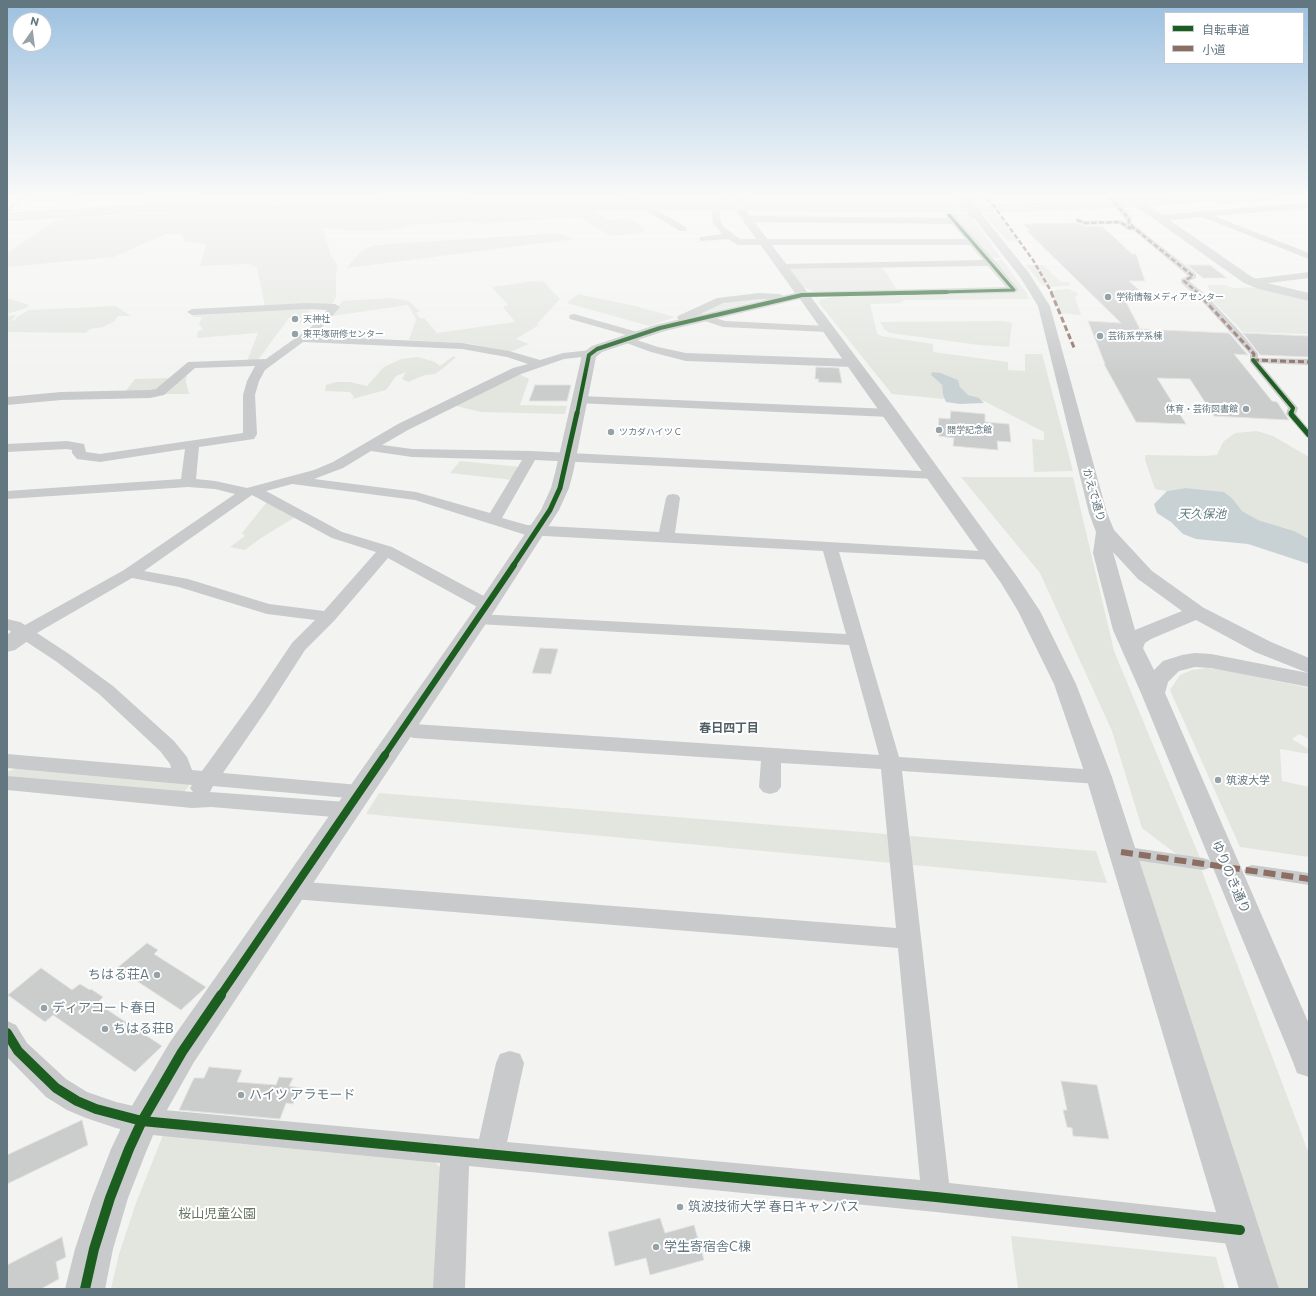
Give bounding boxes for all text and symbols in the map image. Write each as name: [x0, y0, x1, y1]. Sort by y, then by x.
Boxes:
north arrow: [12, 12, 52, 52]
legend: [1164, 12, 1304, 64]
text: N: [29, 14, 40, 28]
text: 自転車道: [1202, 22, 1250, 36]
text: 小道: [1202, 42, 1226, 56]
marker: 学術情報メディアセンター: [1103, 292, 1113, 302]
place label: 学術情報メディアセンター: [1116, 292, 1224, 302]
marker: 天神社: [290, 314, 300, 324]
place label: 天神社: [303, 314, 330, 324]
marker: 東平塚研修センター: [290, 329, 300, 339]
place label: 東平塚研修センター: [303, 329, 384, 339]
marker: 芸術系学系棟: [1095, 331, 1105, 341]
place label: 芸術系学系棟: [1108, 331, 1162, 341]
place label: 体育・芸術図書館: [1166, 404, 1238, 414]
marker: 体育・芸術図書館: [1241, 404, 1251, 414]
marker: 開学記念館: [934, 425, 944, 435]
place label: 開学記念館: [947, 425, 992, 435]
marker: ツカダハイツ C: [606, 427, 616, 437]
place label: ツカダハイツ C: [619, 427, 681, 437]
street label: かえで通り: [1080, 467, 1108, 523]
water label: 天久保池: [1178, 507, 1226, 521]
district label: 春日四丁目: [699, 721, 759, 735]
place label: 筑波大学: [1226, 773, 1270, 787]
marker: 筑波大学: [1213, 775, 1223, 785]
street label: ゆりのき通り: [1209, 838, 1253, 916]
place label: ちはる荘A: [88, 967, 149, 983]
marker: ちはる荘A: [152, 970, 162, 980]
place label: ディアコート春日: [52, 1000, 156, 1016]
marker: ディアコート春日: [39, 1003, 49, 1013]
place label: ちはる荘B: [113, 1021, 173, 1037]
marker: ちはる荘B: [100, 1024, 110, 1034]
place label: ハイツ アラモード: [249, 1087, 355, 1103]
marker: ハイツ アラモード: [236, 1090, 246, 1100]
place label: 筑波技術大学 春日キャンパス: [688, 1199, 859, 1215]
marker: 筑波技術大学 春日キャンパス: [675, 1202, 685, 1212]
park label: 桜山児童公園: [178, 1206, 256, 1222]
place label: 学生寄宿舎C棟: [664, 1239, 751, 1255]
marker: 学生寄宿舎C棟: [651, 1242, 661, 1252]

